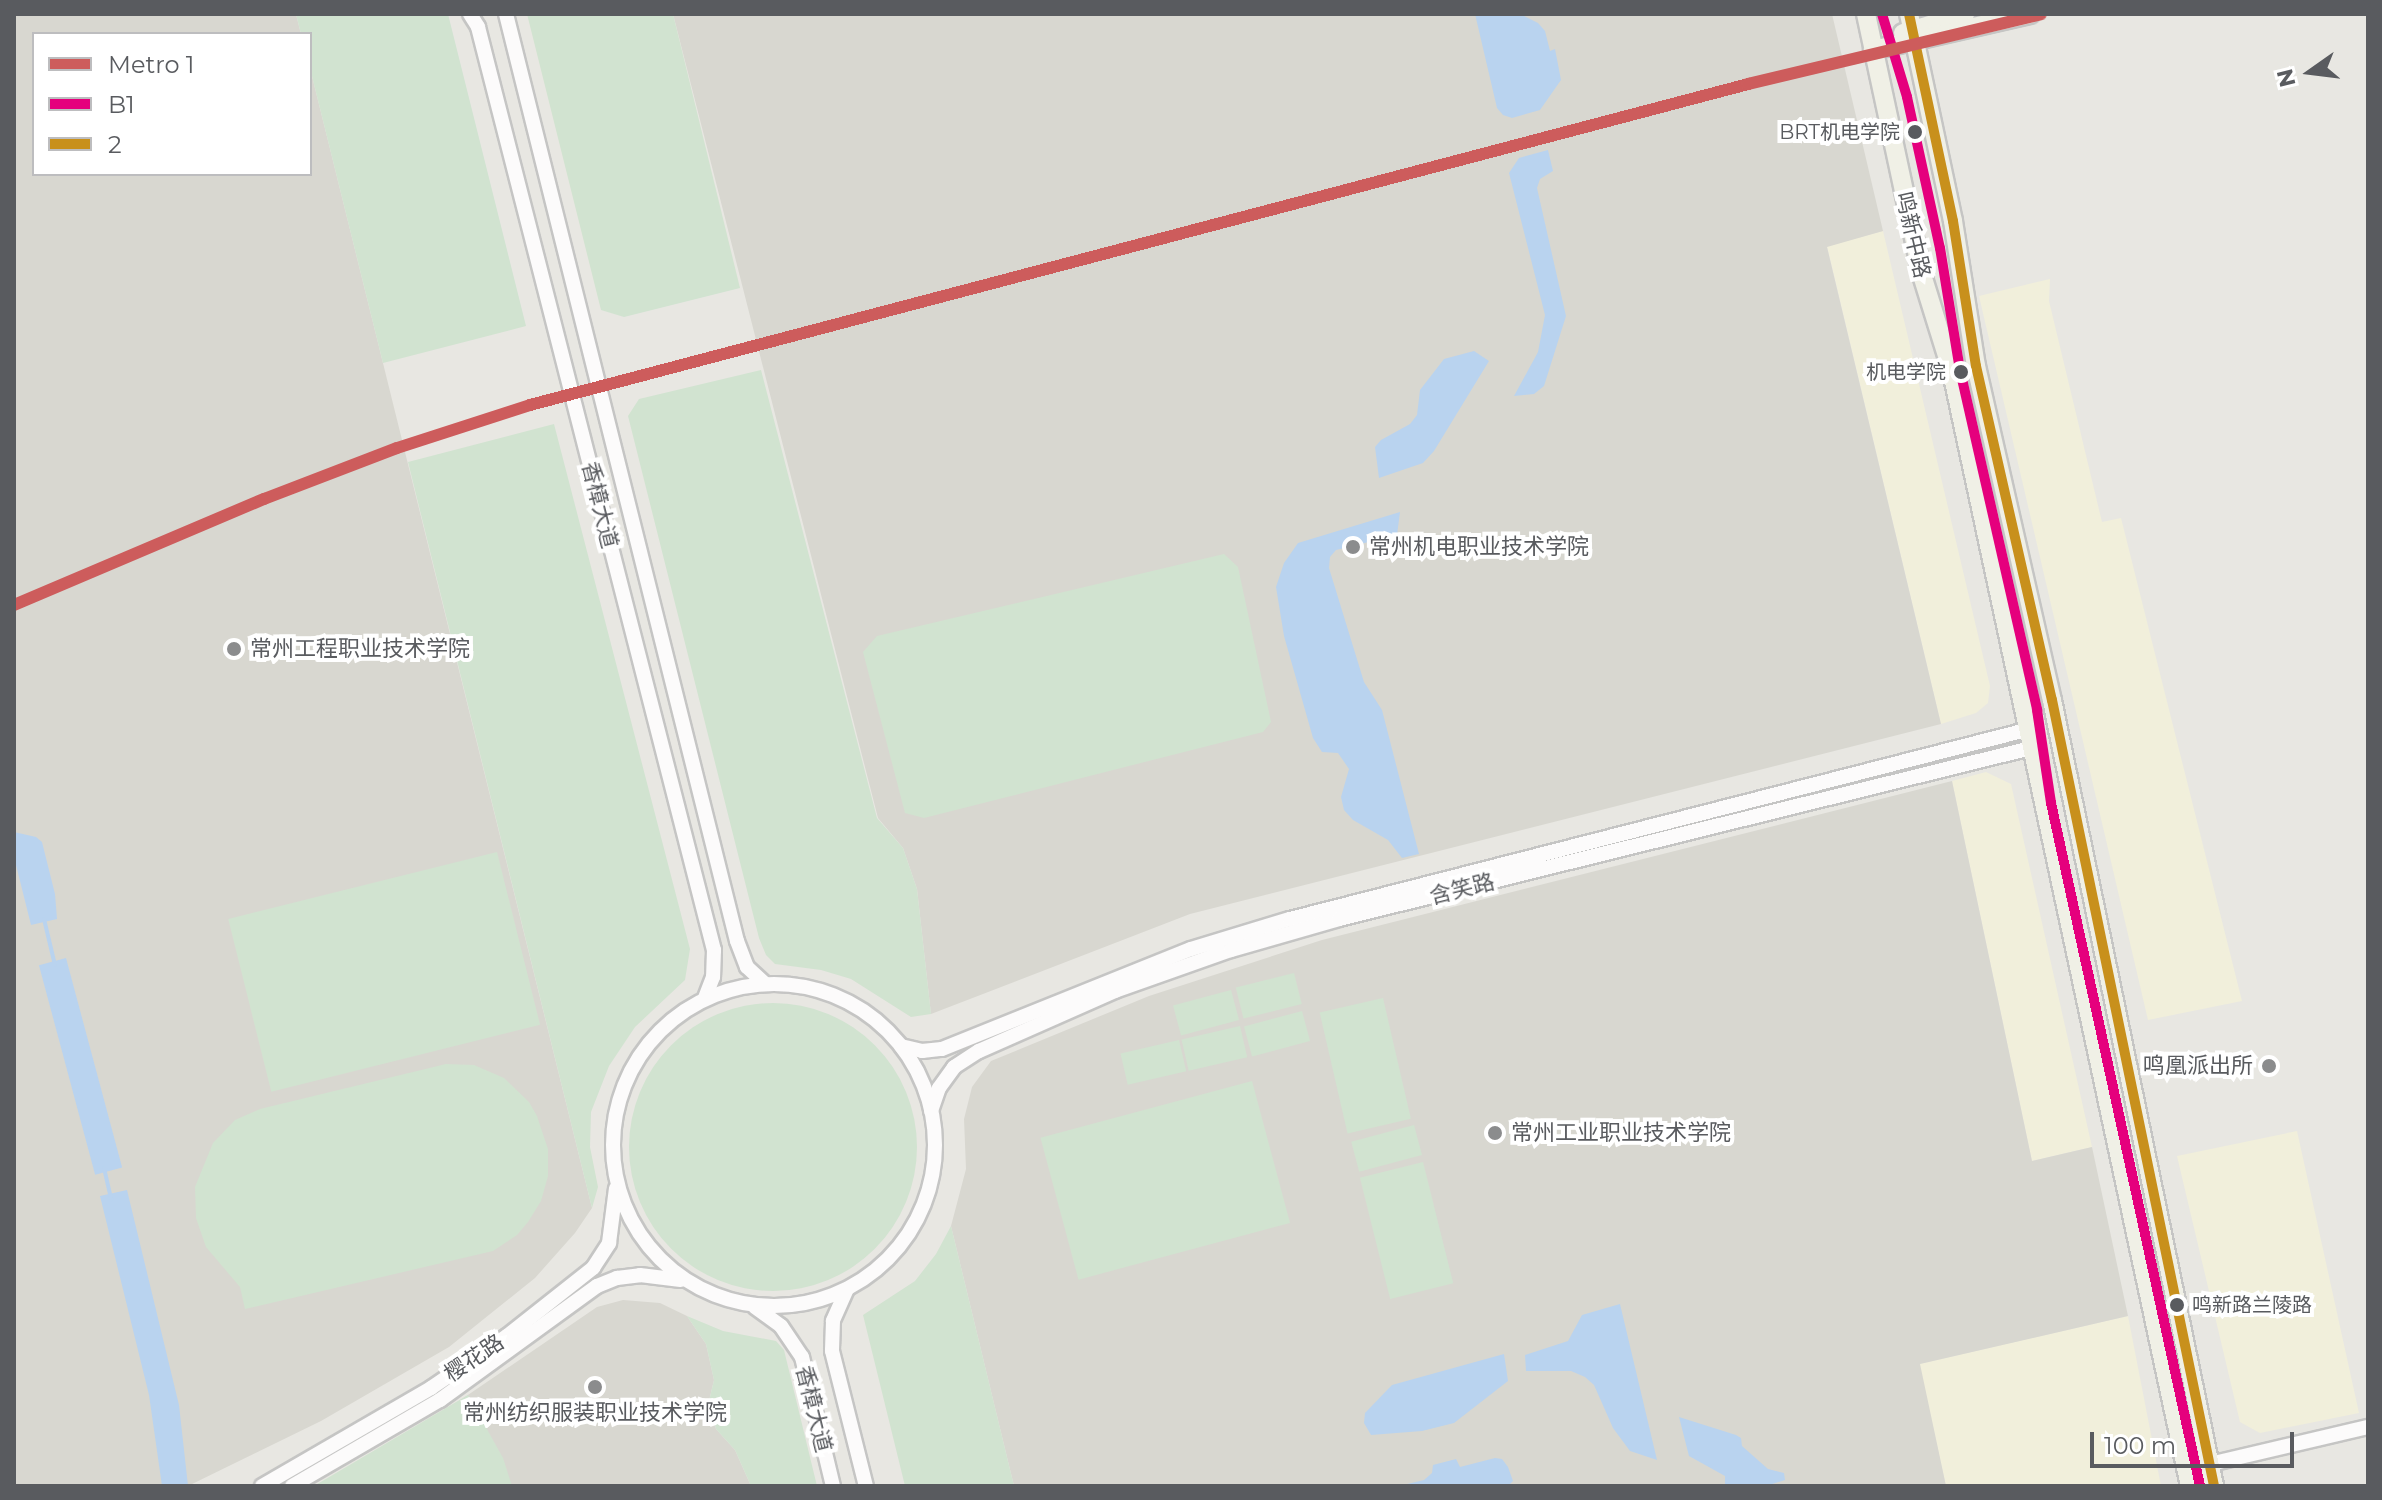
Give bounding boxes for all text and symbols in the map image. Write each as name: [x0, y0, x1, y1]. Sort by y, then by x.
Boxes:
legend: [32, 32, 312, 176]
north arrow: [2270, 32, 2350, 112]
text: Metro 1: [108, 50, 194, 79]
text: N: [2271, 66, 2301, 90]
text: B1: [108, 90, 135, 119]
place label: BRT机电学院: [1779, 120, 1900, 144]
marker: BRT机电学院: [1907, 124, 1923, 140]
text: 2: [108, 130, 122, 159]
street label: 鸣新中路: [1890, 189, 1936, 281]
place label: 机电学院: [1866, 360, 1946, 384]
marker: 机电学院: [1953, 364, 1969, 380]
street label: 香樟大道: [577, 459, 623, 551]
place label: 常州机电职业技术学院: [1369, 534, 1589, 560]
marker: 常州机电职业技术学院: [1344, 538, 1362, 556]
place label: 常州工程职业技术学院: [250, 636, 470, 662]
marker: 常州工程职业技术学院: [225, 640, 243, 658]
street label: 含笑路: [1427, 868, 1497, 910]
place label: 鸣凰派出所: [2143, 1053, 2253, 1079]
marker: 鸣凰派出所: [2260, 1057, 2278, 1075]
place label: 常州工业职业技术学院: [1511, 1120, 1731, 1146]
marker: 常州工业职业技术学院: [1486, 1124, 1504, 1142]
place label: 鸣新路兰陵路: [2192, 1293, 2312, 1317]
marker: 鸣新路兰陵路: [2169, 1297, 2185, 1313]
street label: 樱花路: [439, 1329, 509, 1387]
street label: 香樟大道: [791, 1363, 837, 1455]
marker: 常州纺织服装职业技术学院: [586, 1378, 604, 1396]
place label: 常州纺织服装职业技术学院: [463, 1400, 727, 1426]
scale bar: [2094, 1416, 2298, 1466]
text: 100 m: [2104, 1431, 2176, 1460]

